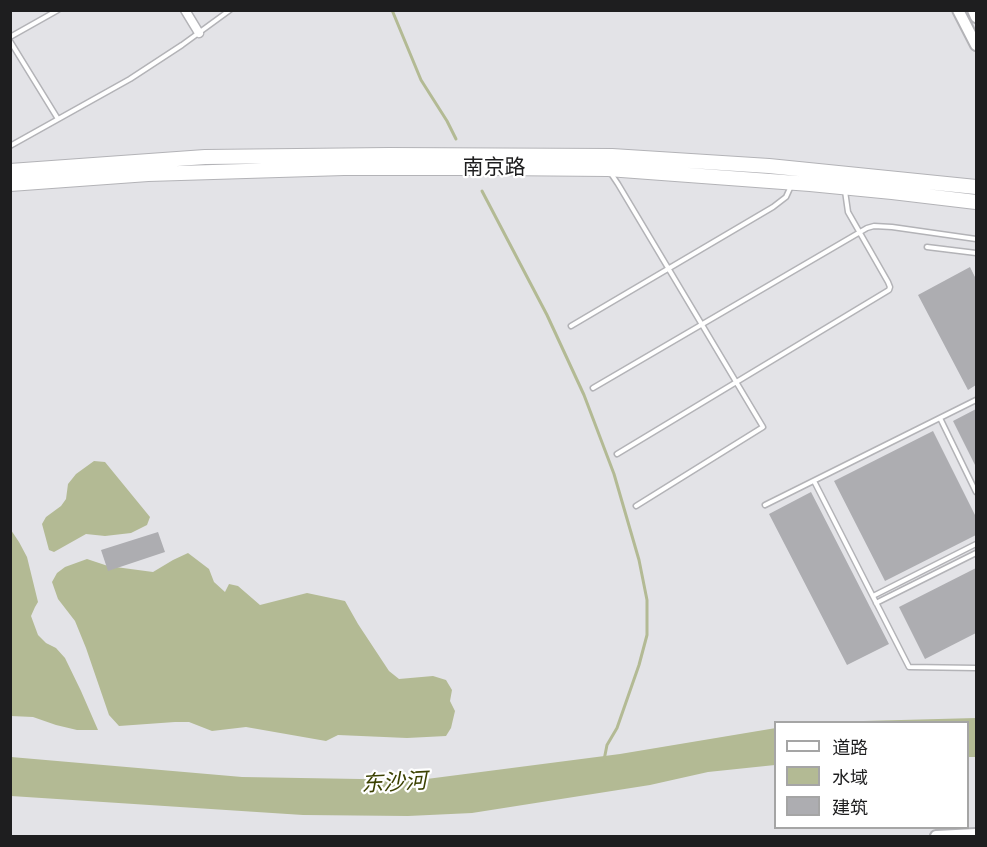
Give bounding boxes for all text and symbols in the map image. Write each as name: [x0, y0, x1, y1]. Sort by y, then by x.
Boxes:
street label: 南京路: [463, 155, 525, 181]
legend: [774, 721, 969, 829]
text: 道路: [832, 736, 868, 759]
text: 水域: [832, 766, 868, 789]
water label: 东沙河: [360, 768, 428, 798]
text: 建筑: [832, 796, 868, 819]

